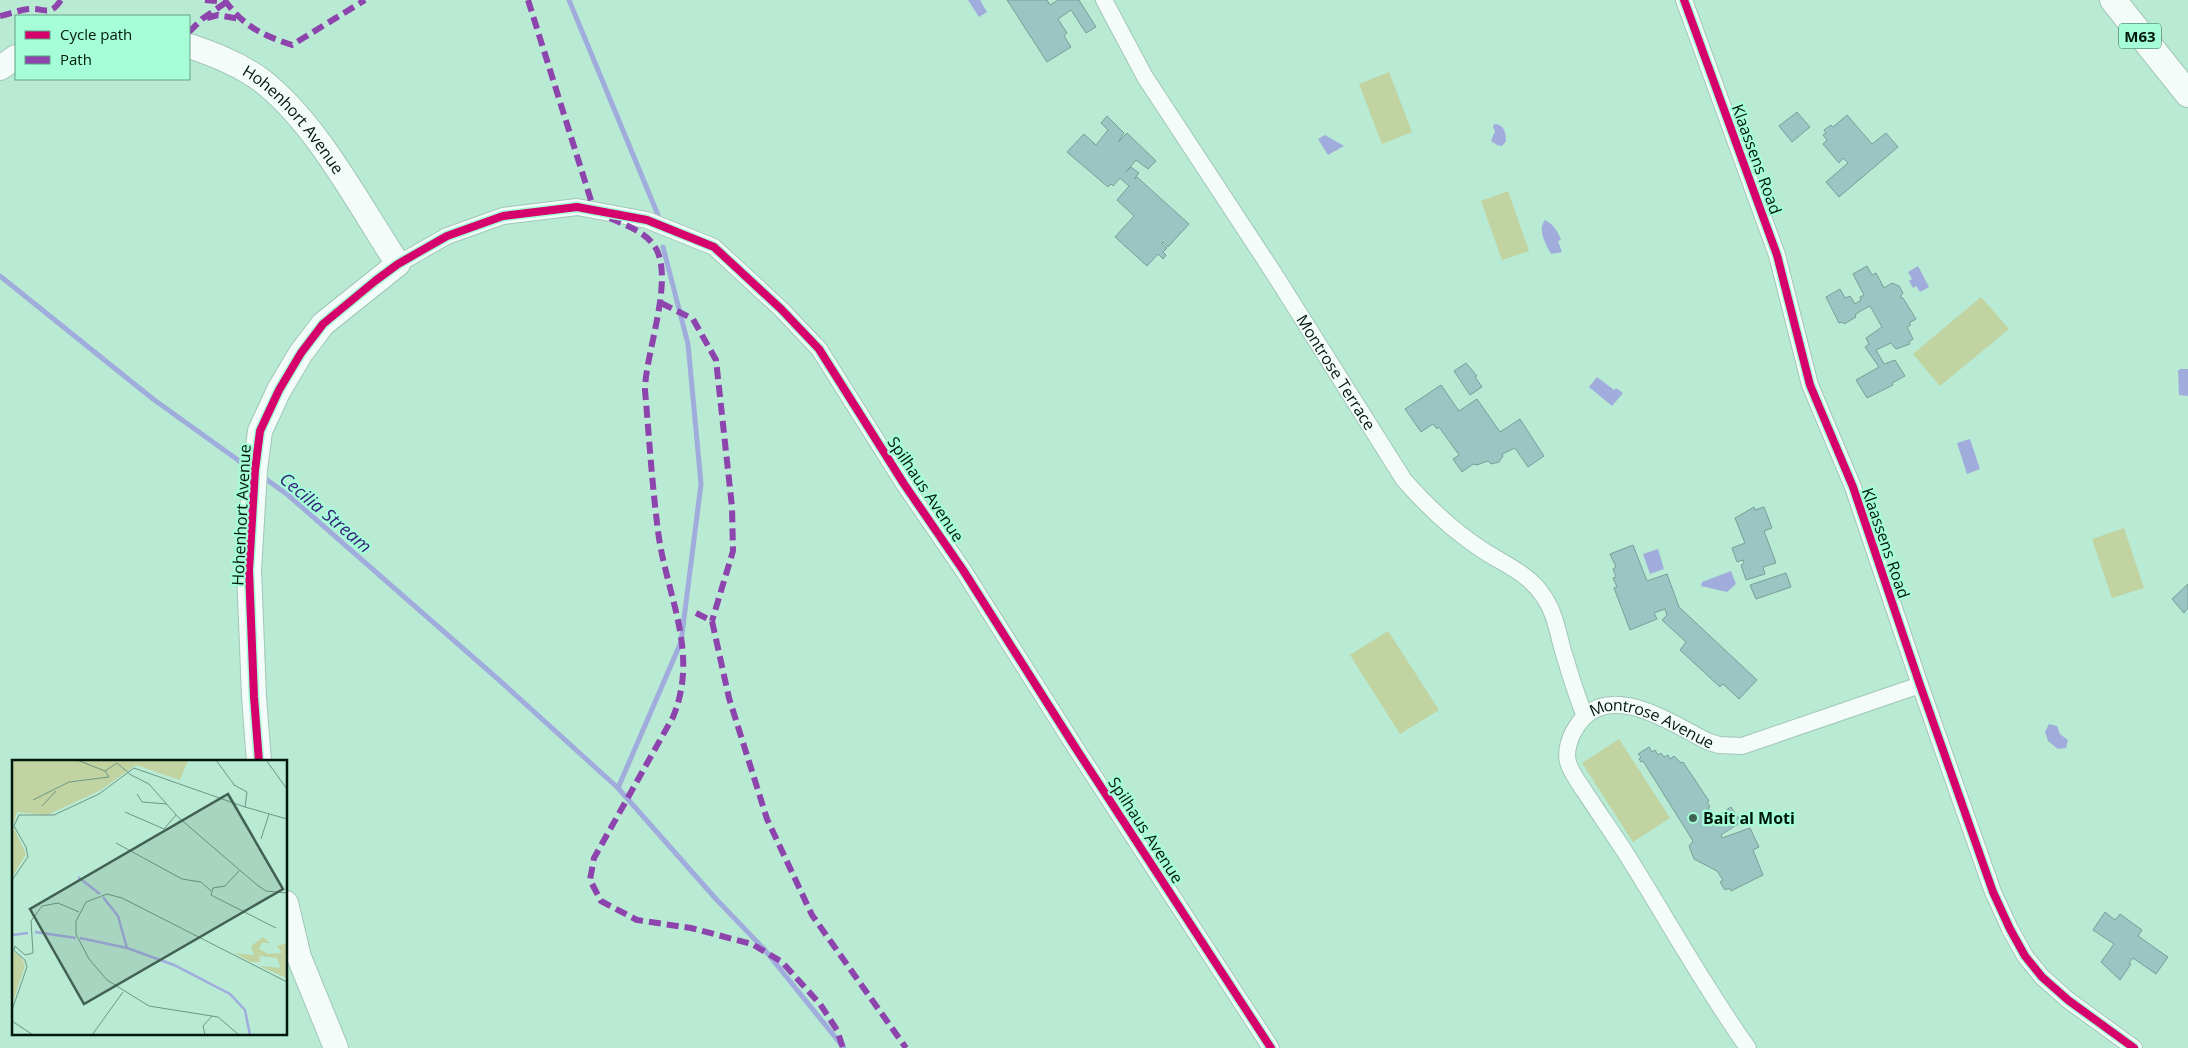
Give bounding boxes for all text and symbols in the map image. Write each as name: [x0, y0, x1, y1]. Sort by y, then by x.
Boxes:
legend: [15, 15, 190, 80]
text: Cycle path: [60, 24, 132, 44]
road number: M63: [2119, 24, 2161, 48]
text: Path: [60, 49, 92, 69]
street label: Hohenhort Avenue: [239, 60, 349, 178]
street label: Klaassens Road: [1727, 101, 1787, 217]
street label: Montrose Terrace: [1291, 310, 1381, 434]
street label: Spilhaus Avenue: [883, 432, 969, 546]
street label: Hohenhort Avenue: [226, 444, 256, 586]
water label: Cecilia Stream: [275, 466, 377, 558]
street label: Klaassens Road: [1857, 485, 1915, 601]
street label: Montrose Avenue: [1586, 694, 1718, 754]
inset map: [12, 760, 288, 1036]
street label: Spilhaus Avenue: [1103, 773, 1189, 887]
place label: Bait al Moti: [1703, 807, 1795, 829]
marker: Bait al Moti: [1687, 812, 1699, 824]

